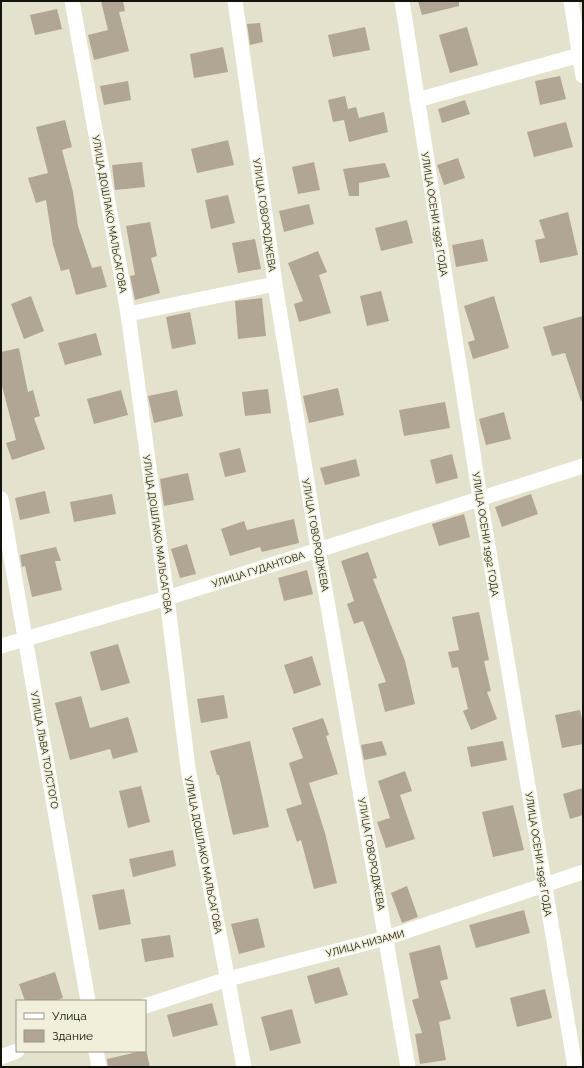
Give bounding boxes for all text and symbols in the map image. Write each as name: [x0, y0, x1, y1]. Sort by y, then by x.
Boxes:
street label: УЛИЦА ДОШЛАКО МАЛЬСАГОВА: [90, 134, 129, 294]
street label: УЛИЦА ОСЕНИ 1992 ГОДА: [419, 151, 450, 277]
street label: УЛИЦА ГОВОРОДЖЕВА: [251, 158, 278, 273]
street label: УЛИЦА ДОШЛАКО МАЛЬСАГОВА: [141, 454, 174, 614]
street label: УЛИЦА ОСЕНИ 1992 ГОДА: [470, 471, 501, 597]
street label: УЛИЦА ГОВОРОДЖЕВА: [300, 478, 331, 593]
street label: УЛИЦА ГУДАНТОВА: [210, 549, 306, 590]
street label: УЛИЦА ЛЬВА ТОЛСТОГО: [29, 690, 60, 810]
street label: УЛИЦА ДОШЛАКО МАЛЬСАГОВА: [183, 775, 224, 935]
street label: УЛИЦА ОСЕНИ 1992 ГОДА: [523, 791, 554, 917]
street label: УЛИЦА ГОВОРОДЖЕВА: [356, 797, 387, 912]
street label: УЛИЦА НИЗАМИ: [325, 928, 406, 959]
legend: [16, 1000, 146, 1052]
text: Улица: [52, 1009, 87, 1023]
text: Здание: [52, 1029, 93, 1043]

